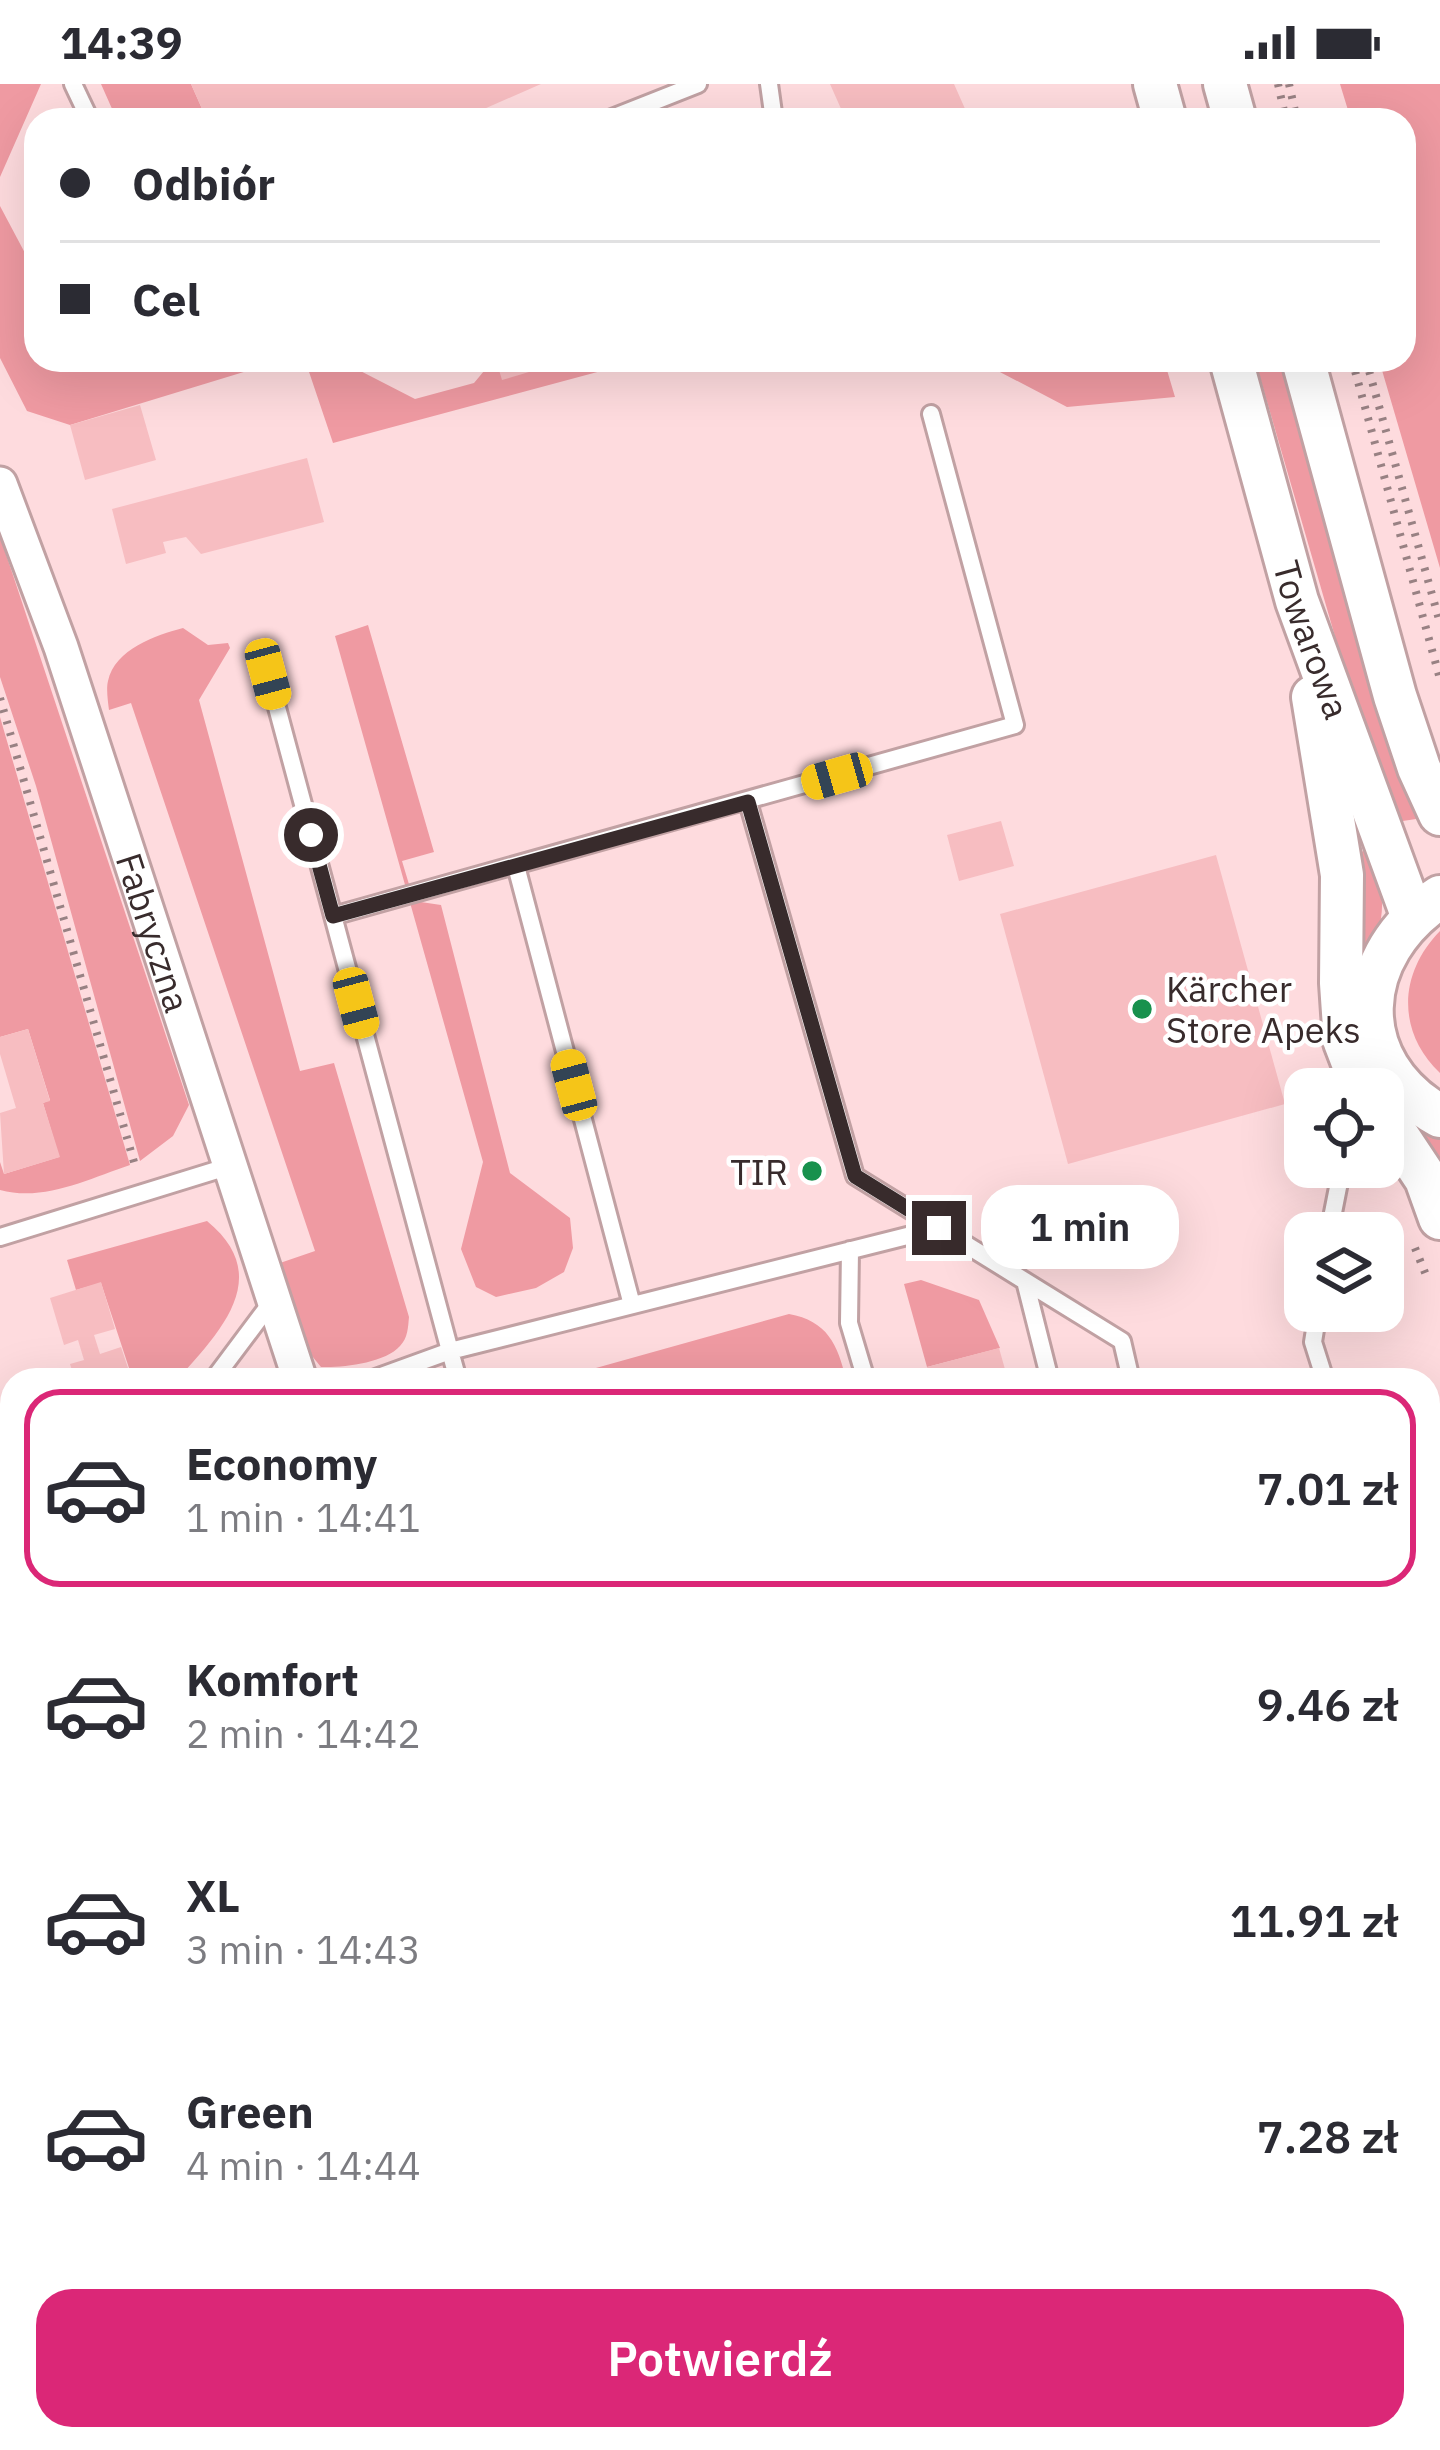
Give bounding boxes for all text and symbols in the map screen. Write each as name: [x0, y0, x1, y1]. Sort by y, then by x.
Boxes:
text: 14:39: [60, 13, 183, 71]
text: Odbiór: [132, 154, 275, 212]
text: Cel: [132, 270, 200, 328]
street label: Towarowa: [1263, 555, 1361, 725]
car: [241, 635, 295, 713]
car: [797, 749, 877, 803]
route start: [284, 808, 338, 862]
street label: Fabryczna: [106, 847, 202, 1018]
car: [329, 964, 383, 1042]
place label: Kärcher Store Apeks: [1166, 965, 1361, 1053]
marker: Kärcher Store Apeks: [1129, 996, 1155, 1022]
car: [547, 1046, 601, 1124]
map controls: [1284, 1068, 1404, 1332]
button: locate: [1284, 1068, 1404, 1188]
place label: TIR: [730, 1148, 788, 1195]
marker: TIR: [799, 1158, 825, 1184]
callout: 1 min: [981, 1186, 1179, 1270]
route end: [912, 1201, 966, 1255]
text: 1 min: [1030, 1201, 1130, 1252]
button: layers: [1284, 1212, 1404, 1332]
icon: car: [42, 1434, 150, 1542]
text: Economy: [186, 1434, 377, 1492]
text: 7.01 zł: [1257, 1459, 1398, 1517]
text: 1 min · 14:41: [186, 1492, 421, 1543]
icon: car: [42, 1650, 150, 1758]
text: Komfort: [186, 1650, 359, 1708]
text: 9.46 zł: [1257, 1675, 1398, 1733]
text: 2 min · 14:42: [186, 1708, 421, 1759]
icon: car: [42, 1866, 150, 1974]
text: XL: [186, 1866, 240, 1924]
text: 11.91 zł: [1230, 1891, 1398, 1949]
text: 3 min · 14:43: [186, 1924, 421, 1975]
icon: car: [42, 2082, 150, 2190]
text: Green: [186, 2082, 314, 2140]
text: 7.28 zł: [1257, 2107, 1398, 2165]
text: 4 min · 14:44: [186, 2140, 421, 2191]
button: Potwierdź: [36, 2289, 1404, 2427]

